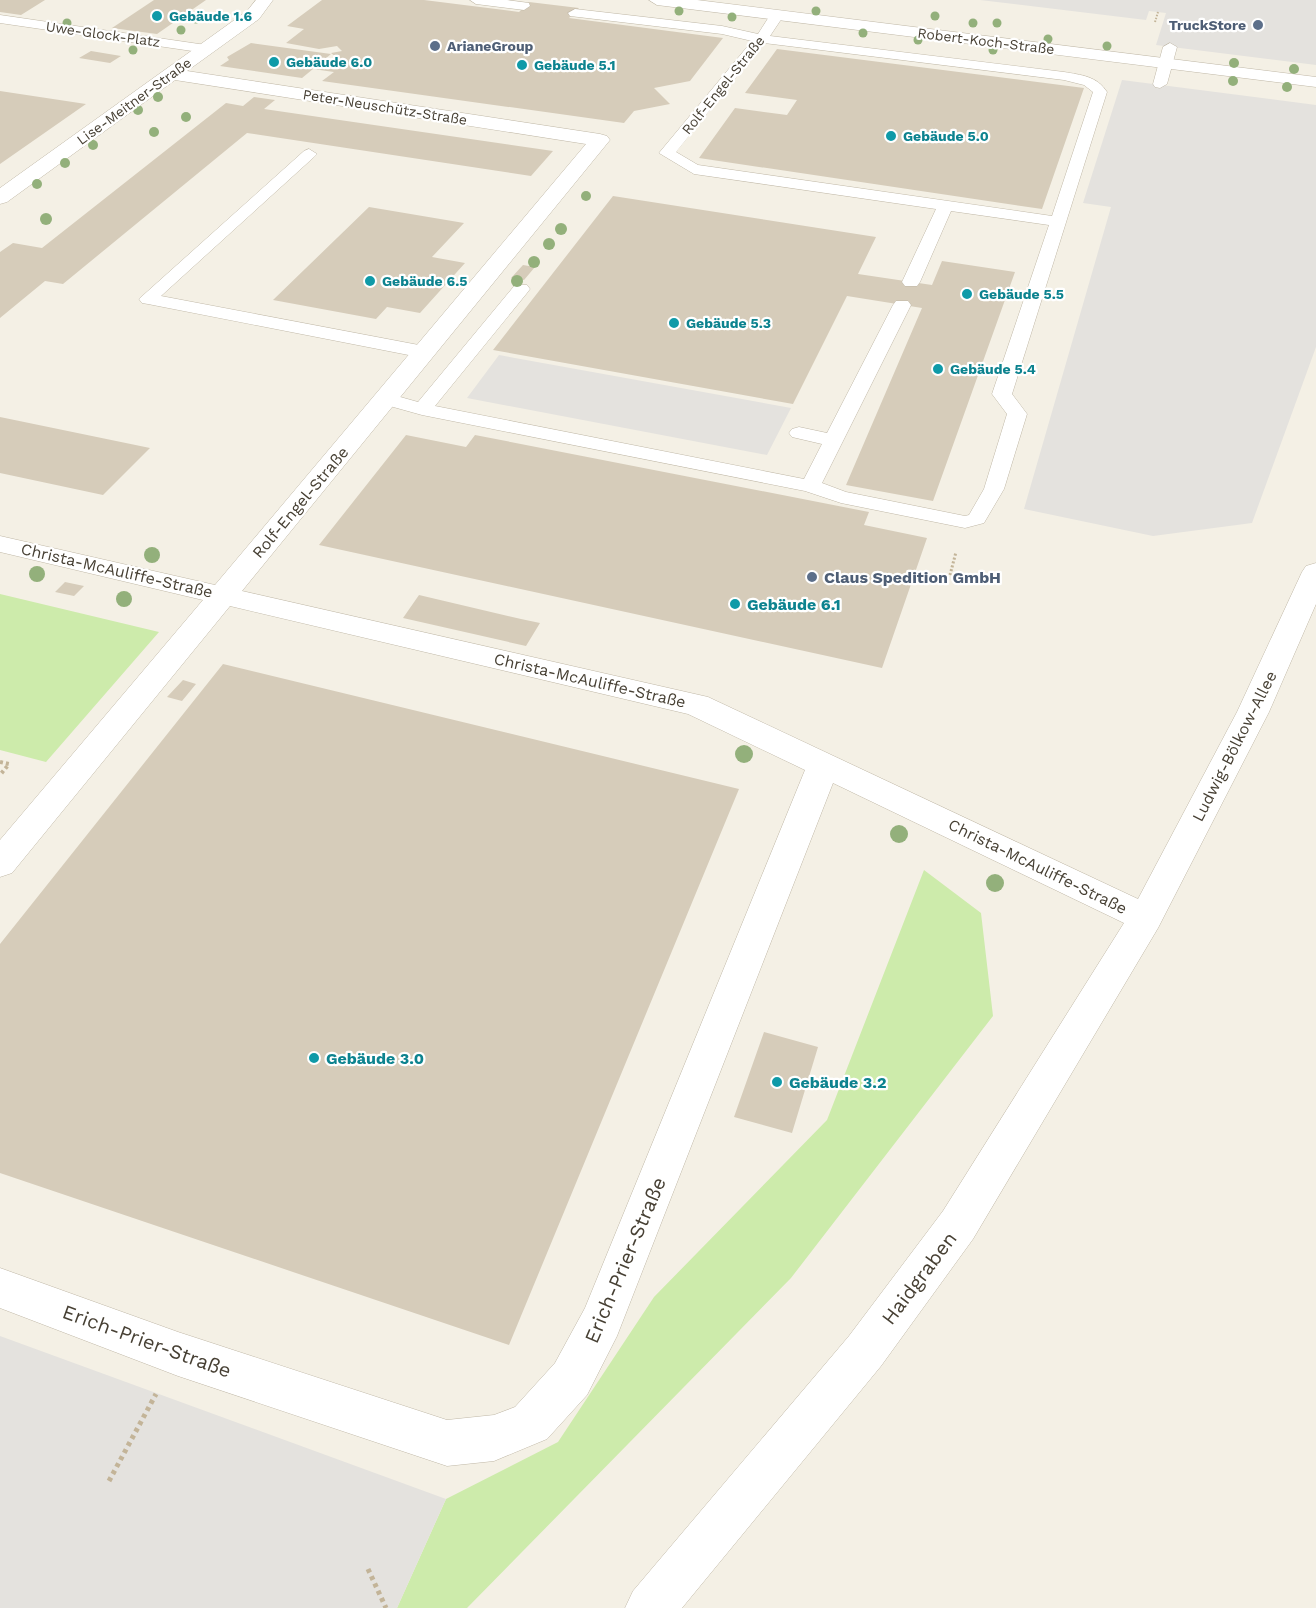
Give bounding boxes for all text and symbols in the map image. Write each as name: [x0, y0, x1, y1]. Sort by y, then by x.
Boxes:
place label: Gebäude 1.6: [169, 8, 252, 24]
marker: Gebäude 1.6: [150, 9, 164, 23]
place label: TruckStore: [1169, 17, 1246, 33]
street label: Uwe-Glock-Platz: [45, 18, 161, 50]
marker: TruckStore: [1251, 18, 1265, 32]
street label: Robert-Koch-Straße: [917, 25, 1055, 57]
street label: Rolf-Engel-Straße: [678, 32, 768, 138]
place label: ArianeGroup: [447, 38, 534, 54]
marker: ArianeGroup: [428, 39, 442, 53]
street label: Lise-Meitner-Straße: [74, 54, 194, 148]
place label: Gebäude 6.0: [286, 54, 372, 70]
marker: Gebäude 6.0: [267, 55, 281, 69]
place label: Gebäude 5.1: [534, 57, 615, 73]
marker: Gebäude 5.1: [515, 58, 529, 72]
street label: Peter-Neuschütz-Straße: [302, 86, 468, 128]
place label: Gebäude 5.0: [903, 128, 989, 144]
marker: Gebäude 5.0: [884, 129, 898, 143]
place label: Gebäude 6.5: [382, 273, 467, 289]
marker: Gebäude 6.5: [363, 274, 377, 288]
place label: Gebäude 5.5: [979, 286, 1064, 302]
marker: Gebäude 5.5: [960, 287, 974, 301]
place label: Gebäude 5.3: [686, 315, 771, 331]
marker: Gebäude 5.3: [667, 316, 681, 330]
place label: Gebäude 5.4: [950, 361, 1036, 377]
marker: Gebäude 5.4: [931, 362, 945, 376]
street label: Rolf-Engel-Straße: [248, 443, 353, 562]
street label: Christa-McAuliffe-Straße: [19, 539, 215, 602]
place label: Claus Spedition GmbH: [824, 568, 1001, 587]
marker: Claus Spedition GmbH: [805, 570, 819, 584]
place label: Gebäude 6.1: [747, 595, 841, 614]
marker: Gebäude 6.1: [728, 597, 742, 611]
street label: Christa-McAuliffe-Straße: [492, 649, 688, 712]
street label: Ludwig-Bölkow-Allee: [1188, 668, 1281, 825]
street label: Christa-McAuliffe-Straße: [945, 815, 1130, 918]
place label: Gebäude 3.0: [326, 1049, 424, 1068]
marker: Gebäude 3.0: [307, 1051, 321, 1065]
place label: Gebäude 3.2: [789, 1073, 887, 1092]
marker: Gebäude 3.2: [770, 1075, 784, 1089]
street label: Erich-Prier-Straße: [579, 1173, 671, 1347]
street label: Haidgraben: [876, 1227, 962, 1329]
street label: Erich-Prier-Straße: [59, 1299, 235, 1383]

